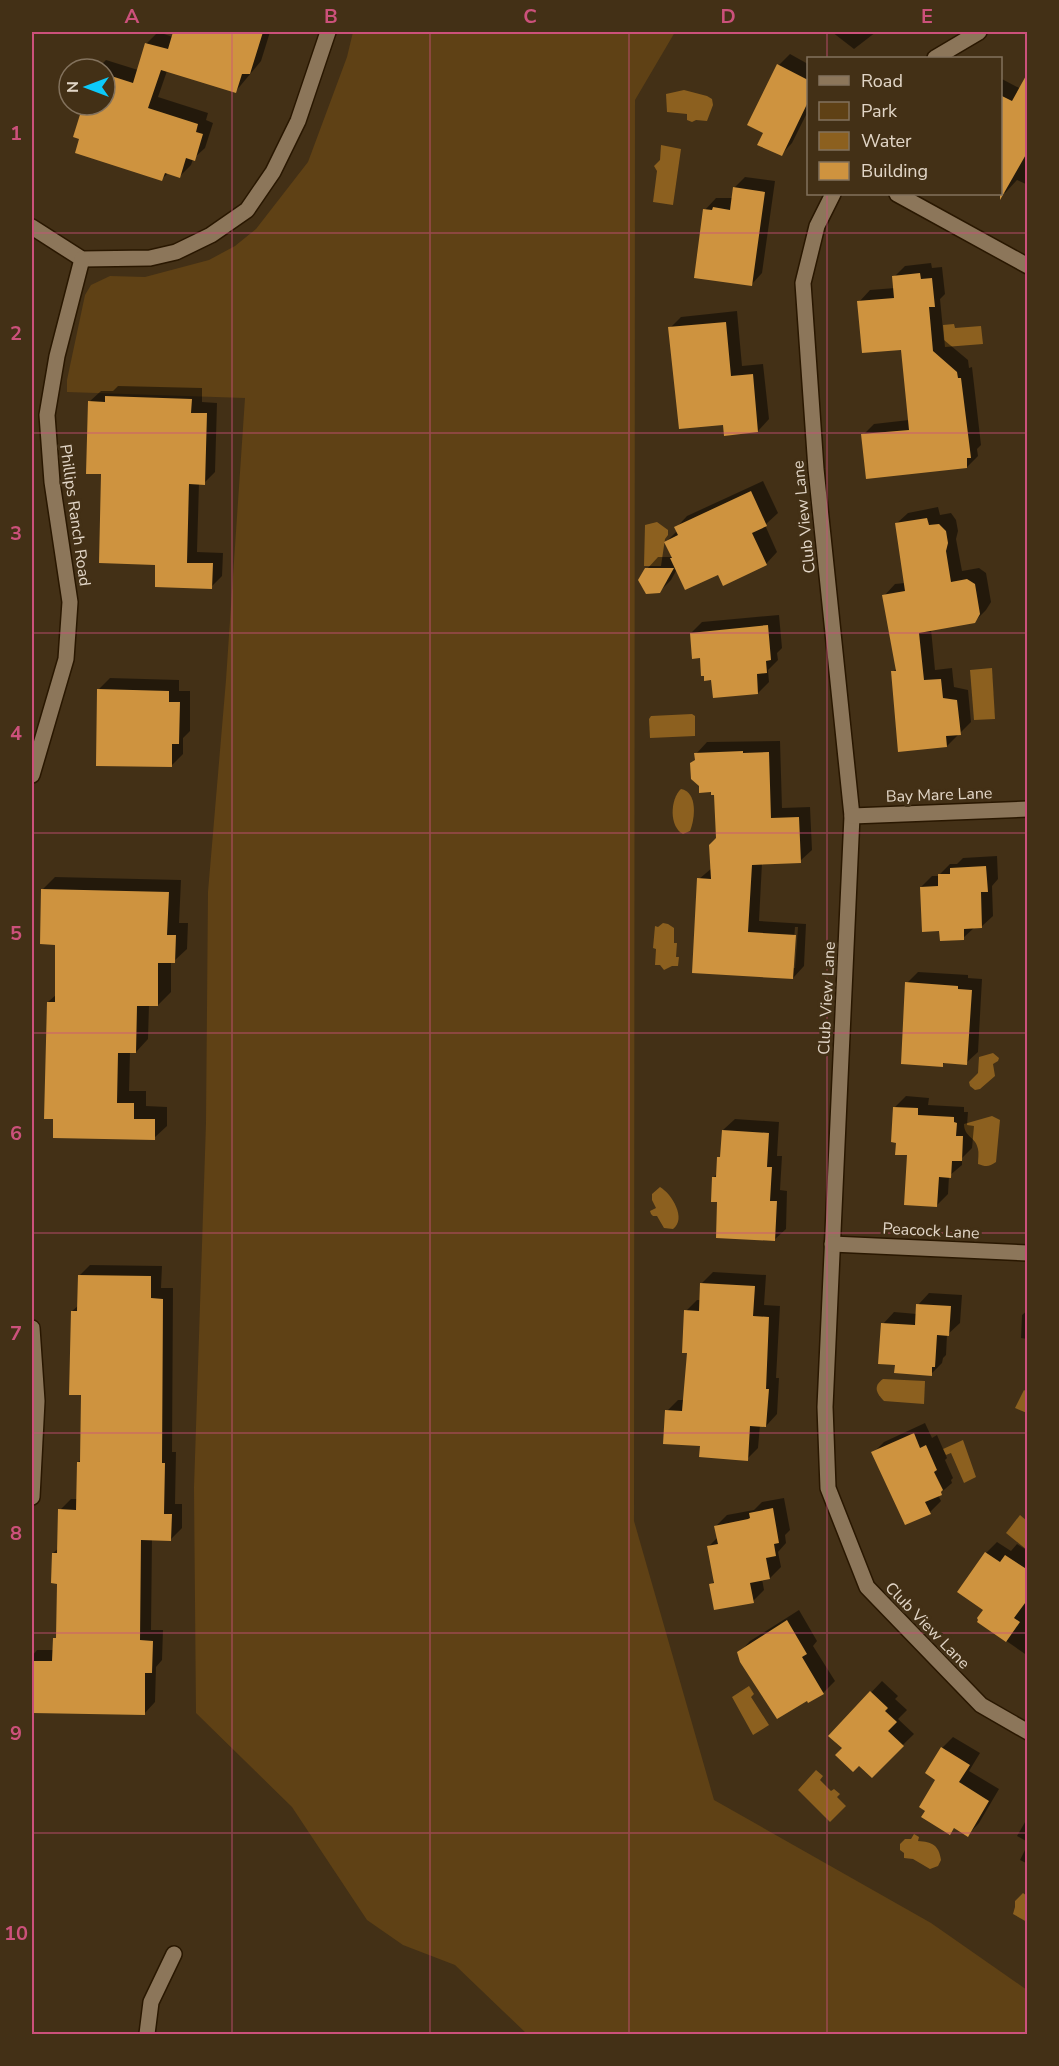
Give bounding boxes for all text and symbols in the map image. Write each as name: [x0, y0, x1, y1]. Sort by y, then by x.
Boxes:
text: A: [125, 3, 140, 30]
text: B: [324, 3, 338, 30]
text: C: [523, 3, 537, 30]
text: D: [720, 3, 736, 30]
text: E: [921, 3, 933, 30]
north arrow: [57, 57, 117, 117]
legend: [807, 57, 1002, 195]
text: Road: [861, 69, 903, 93]
text: N: [62, 81, 84, 93]
text: Park: [861, 99, 898, 123]
text: 1: [10, 120, 22, 147]
text: Water: [861, 129, 912, 153]
text: Building: [861, 159, 928, 183]
text: 2: [10, 320, 22, 347]
street label: Phillips Ranch Road: [54, 443, 96, 588]
street label: Club View Lane: [787, 459, 821, 574]
text: 3: [10, 520, 22, 547]
text: 4: [10, 720, 22, 747]
street label: Bay Mare Lane: [885, 782, 993, 808]
text: 5: [10, 920, 22, 947]
street label: Club View Lane: [813, 941, 841, 1055]
text: 6: [10, 1120, 22, 1147]
street label: Peacock Lane: [882, 1217, 980, 1245]
text: 7: [10, 1320, 22, 1347]
text: 8: [10, 1520, 22, 1547]
street label: Club View Lane: [880, 1577, 975, 1674]
text: 9: [10, 1720, 22, 1747]
text: 10: [4, 1920, 28, 1947]

